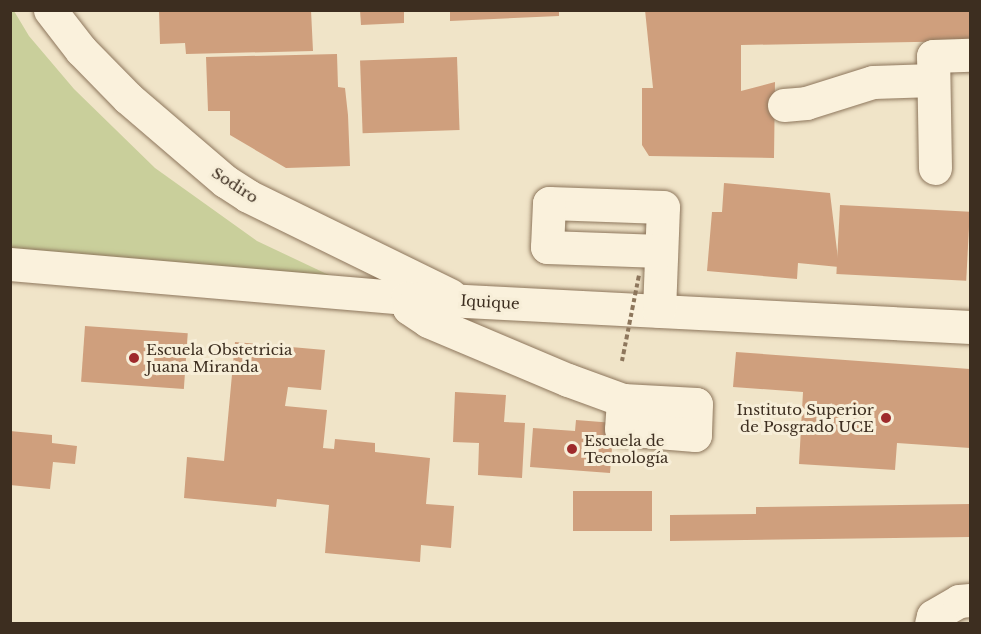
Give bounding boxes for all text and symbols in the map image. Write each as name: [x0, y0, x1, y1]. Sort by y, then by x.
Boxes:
street label: Sodiro: [208, 163, 262, 207]
street label: Iquique: [460, 291, 520, 313]
place label: Escuela Obstetricia Juana Miranda: [146, 340, 292, 375]
marker: Escuela Obstetricia Juana Miranda: [127, 351, 141, 365]
place label: Instituto Superior de Posgrado UCE: [737, 400, 874, 435]
marker: Instituto Superior de Posgrado UCE: [879, 411, 893, 425]
place label: Escuela de Tecnología: [584, 431, 668, 466]
marker: Escuela de Tecnología: [565, 442, 579, 456]

